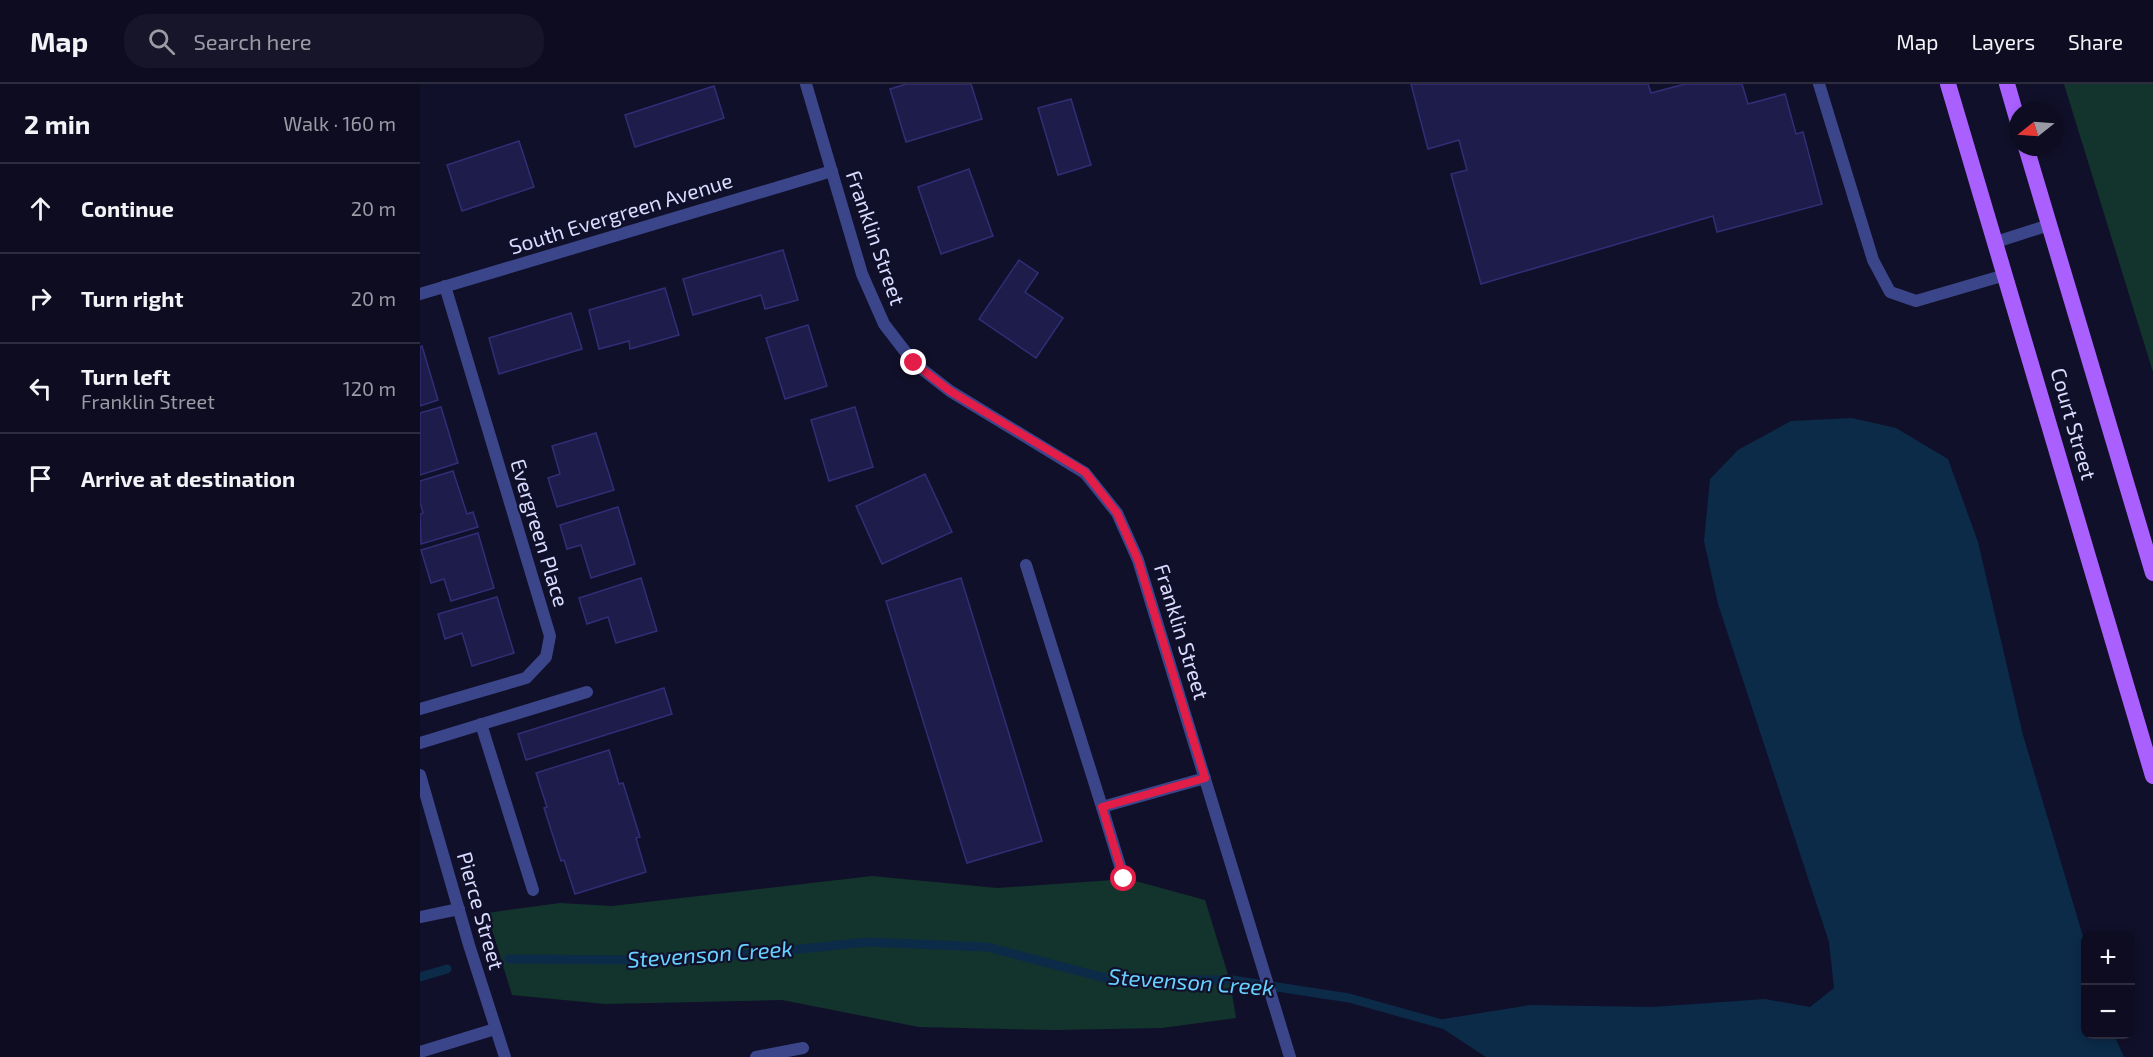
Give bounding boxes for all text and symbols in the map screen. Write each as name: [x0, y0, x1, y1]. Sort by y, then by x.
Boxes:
search box: [124, 14, 544, 68]
text: Map: [30, 24, 88, 58]
icon: search: [145, 25, 178, 58]
text: Search here: [193, 28, 312, 54]
text: Map: [1896, 29, 1938, 54]
text: Layers: [1971, 29, 2035, 54]
text: Share: [2068, 29, 2123, 54]
north arrow: [2009, 102, 2063, 156]
text: 2 min: [24, 108, 90, 139]
text: Walk · 160 m: [283, 111, 396, 135]
street label: South Evergreen Avenue: [506, 167, 735, 258]
street label: Franklin Street: [842, 167, 911, 308]
icon: ahead: [24, 192, 57, 225]
text: Continue: [81, 195, 174, 221]
text: 20 m: [351, 196, 396, 220]
icon: right: [24, 282, 57, 315]
text: Turn right: [81, 285, 183, 311]
text: 20 m: [351, 286, 396, 310]
route end: [900, 349, 926, 375]
text: Turn left: [81, 363, 170, 389]
street label: Court Street: [2047, 365, 2102, 482]
icon: left: [24, 372, 57, 405]
text: 120 m: [343, 376, 396, 400]
text: Franklin Street: [81, 389, 215, 413]
street label: Evergreen Place: [506, 456, 575, 609]
icon: arrive: [24, 462, 57, 495]
text: Arrive at destination: [81, 465, 295, 491]
street label: Franklin Street: [1150, 561, 1215, 702]
street label: Pierce Street: [453, 849, 510, 972]
route start: [1110, 865, 1136, 891]
map controls: [2081, 931, 2135, 1039]
button: +: [2081, 931, 2135, 985]
water label: Stevenson Creek: [626, 934, 794, 972]
water label: Stevenson Creek: [1107, 962, 1275, 1000]
button: −: [2081, 985, 2135, 1039]

